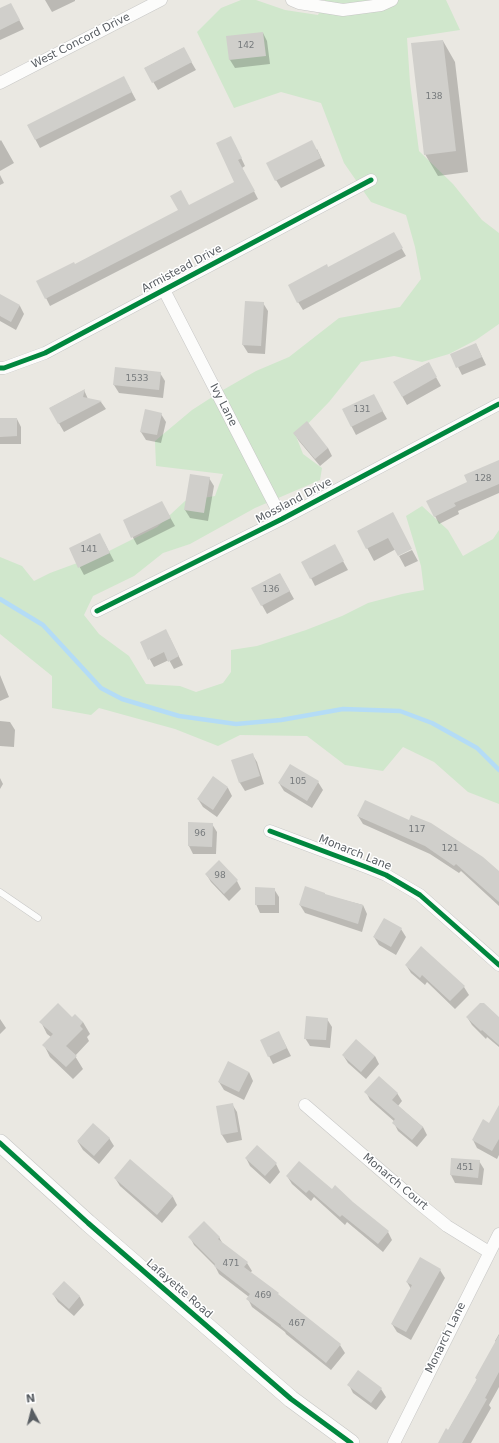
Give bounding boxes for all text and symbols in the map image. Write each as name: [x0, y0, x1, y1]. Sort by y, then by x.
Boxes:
street label: West Concord Drive: [30, 10, 132, 72]
house number: 142: [237, 41, 255, 51]
house number: 138: [425, 92, 443, 102]
street label: Armistead Drive: [140, 242, 224, 296]
house number: 1533: [126, 374, 148, 384]
street label: Ivy Lane: [207, 381, 239, 429]
house number: 131: [353, 405, 371, 415]
house number: 128: [474, 474, 492, 484]
street label: Mossland Drive: [254, 475, 334, 527]
house number: 141: [80, 545, 98, 555]
house number: 136: [262, 585, 280, 595]
house number: 105: [289, 777, 307, 787]
house number: 117: [408, 825, 426, 835]
house number: 96: [194, 829, 206, 839]
street label: Monarch Lane: [317, 832, 393, 874]
house number: 121: [441, 844, 459, 854]
house number: 98: [214, 871, 226, 881]
street label: Monarch Court: [360, 1151, 430, 1213]
house number: 451: [456, 1163, 474, 1173]
street label: Lafayette Road: [143, 1257, 215, 1321]
house number: 471: [222, 1259, 240, 1269]
house number: 469: [254, 1291, 272, 1301]
street label: Monarch Lane: [423, 1300, 469, 1376]
house number: 467: [288, 1319, 306, 1329]
north arrow: [12, 1391, 52, 1431]
text: N: [25, 1392, 36, 1406]

